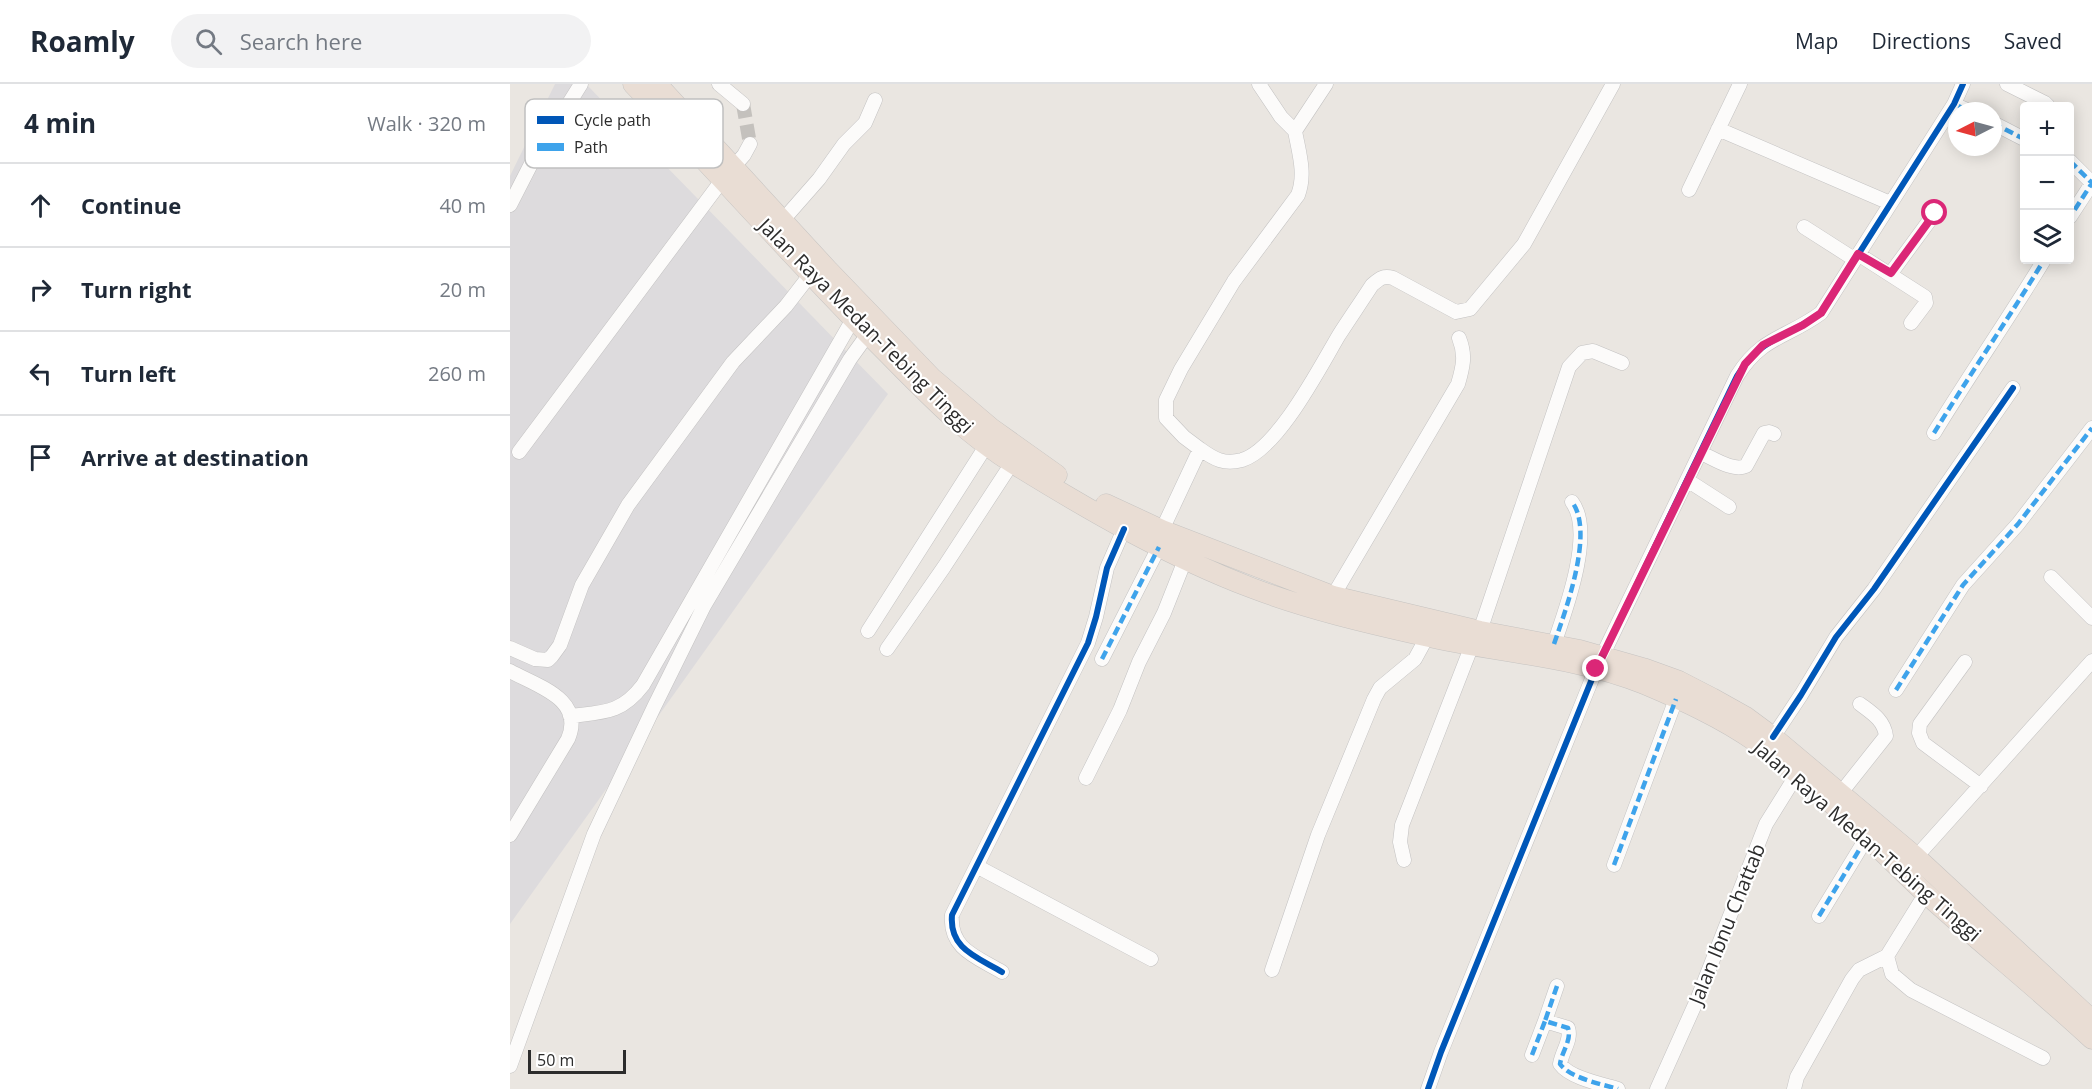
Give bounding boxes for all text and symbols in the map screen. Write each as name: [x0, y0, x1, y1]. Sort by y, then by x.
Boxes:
search box: [171, 14, 591, 68]
text: Roamly: [30, 22, 135, 60]
icon: search: [192, 25, 225, 58]
text: Search here: [240, 26, 362, 56]
text: Map: [1795, 27, 1838, 55]
text: Directions: [1871, 27, 1971, 55]
text: Saved: [2004, 27, 2062, 55]
legend: [525, 99, 723, 168]
north arrow: [1948, 102, 2002, 156]
map controls: [2020, 102, 2074, 264]
button: +: [2020, 102, 2074, 156]
text: 4 min: [24, 105, 96, 141]
text: Cycle path: [574, 109, 651, 131]
text: Walk · 320 m: [367, 110, 486, 137]
text: Path: [574, 136, 608, 158]
button: −: [2020, 156, 2074, 210]
icon: ahead: [24, 189, 57, 222]
text: Continue: [81, 190, 181, 220]
text: 40 m: [439, 192, 486, 219]
route start: [1921, 199, 1947, 225]
button: layers: [2020, 210, 2074, 264]
street label: Jalan Raya Medan-Tebing Tinggi: [751, 211, 980, 439]
icon: right: [24, 273, 57, 306]
text: Turn right: [81, 274, 192, 304]
text: 20 m: [439, 276, 486, 303]
icon: left: [24, 357, 57, 390]
text: Turn left: [81, 358, 176, 388]
text: 260 m: [428, 360, 486, 387]
icon: arrive: [24, 441, 57, 474]
text: Arrive at destination: [81, 442, 309, 472]
route end: [1582, 655, 1608, 681]
street label: Jalan Raya Medan-Tebing Tinggi: [1746, 733, 1987, 947]
street label: Jalan Ibnu Chattab: [1681, 839, 1771, 1010]
scale bar: [528, 1047, 626, 1074]
text: 50 m: [537, 1049, 574, 1071]

